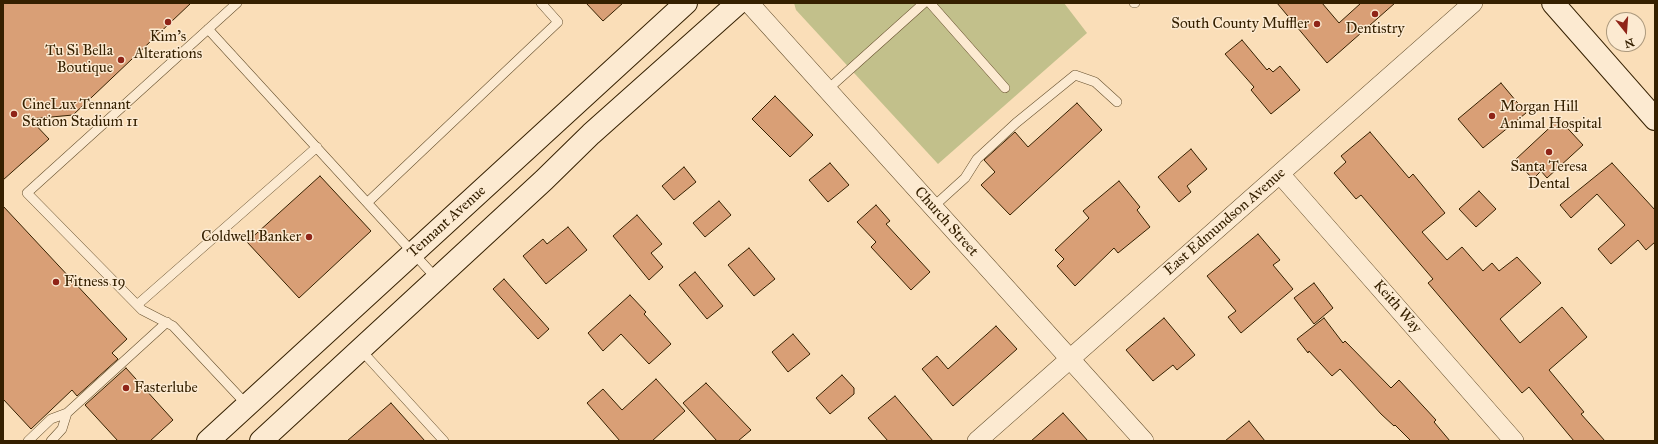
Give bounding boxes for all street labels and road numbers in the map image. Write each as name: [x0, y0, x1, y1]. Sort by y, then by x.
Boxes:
street label: East Edmundson Avenue: [1161, 164, 1289, 280]
street label: Tennant Avenue: [404, 182, 490, 262]
street label: Church Street: [910, 184, 982, 260]
street label: Keith Way: [1369, 277, 1425, 337]

